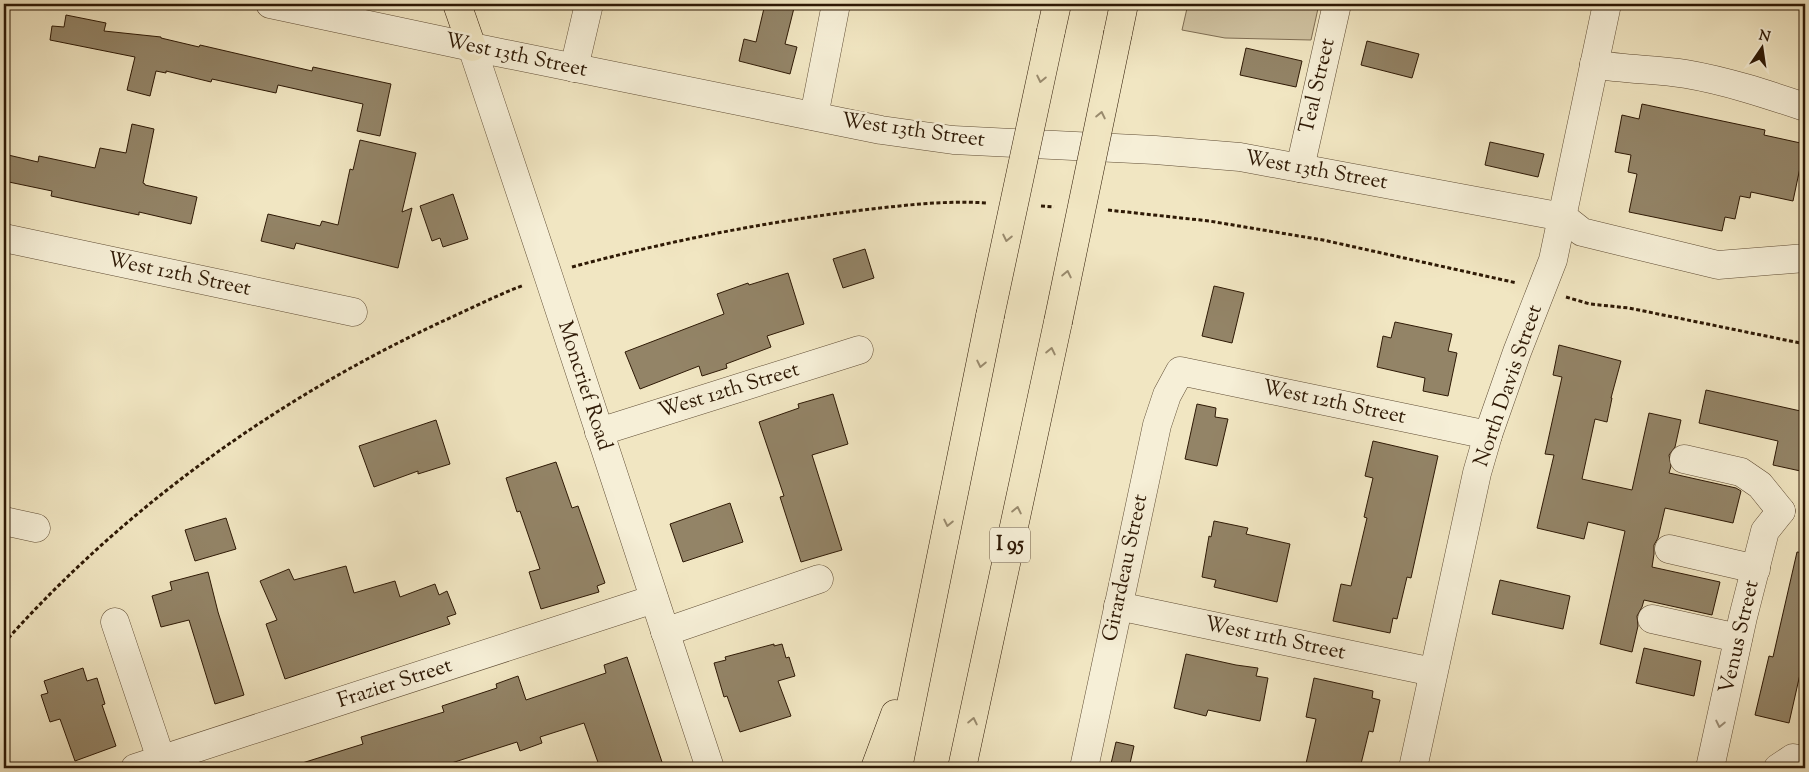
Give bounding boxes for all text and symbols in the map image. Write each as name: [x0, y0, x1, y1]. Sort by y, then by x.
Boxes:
north arrow: [1736, 22, 1786, 72]
street label: West 13th Street: [442, 26, 590, 86]
text: N: [1757, 26, 1772, 48]
street label: Teal Street: [1292, 35, 1344, 137]
one-way arrow: [1036, 75, 1047, 83]
street label: West 13th Street: [839, 106, 987, 156]
one-way arrow: [1095, 110, 1105, 119]
street label: West 13th Street: [1242, 144, 1390, 198]
one-way arrow: [1002, 234, 1013, 242]
street label: West 12th Street: [104, 245, 254, 305]
one-way arrow: [1062, 269, 1072, 278]
street label: North Davis Street: [1467, 301, 1551, 471]
street label: Moncrief Road: [549, 317, 619, 455]
one-way arrow: [1045, 347, 1056, 356]
street label: West 12th Street: [655, 355, 803, 427]
one-way arrow: [976, 359, 986, 368]
street label: West 12th Street: [1259, 373, 1409, 433]
street label: Girardeau Street: [1096, 492, 1156, 644]
one-way arrow: [1011, 506, 1022, 515]
one-way arrow: [943, 518, 954, 527]
road number: I 95: [990, 528, 1030, 562]
street label: Venus Street: [1712, 577, 1768, 697]
street label: West 11th Street: [1202, 609, 1348, 669]
street label: Frazier Street: [334, 651, 456, 717]
one-way arrow: [967, 716, 977, 725]
one-way arrow: [1715, 719, 1726, 728]

